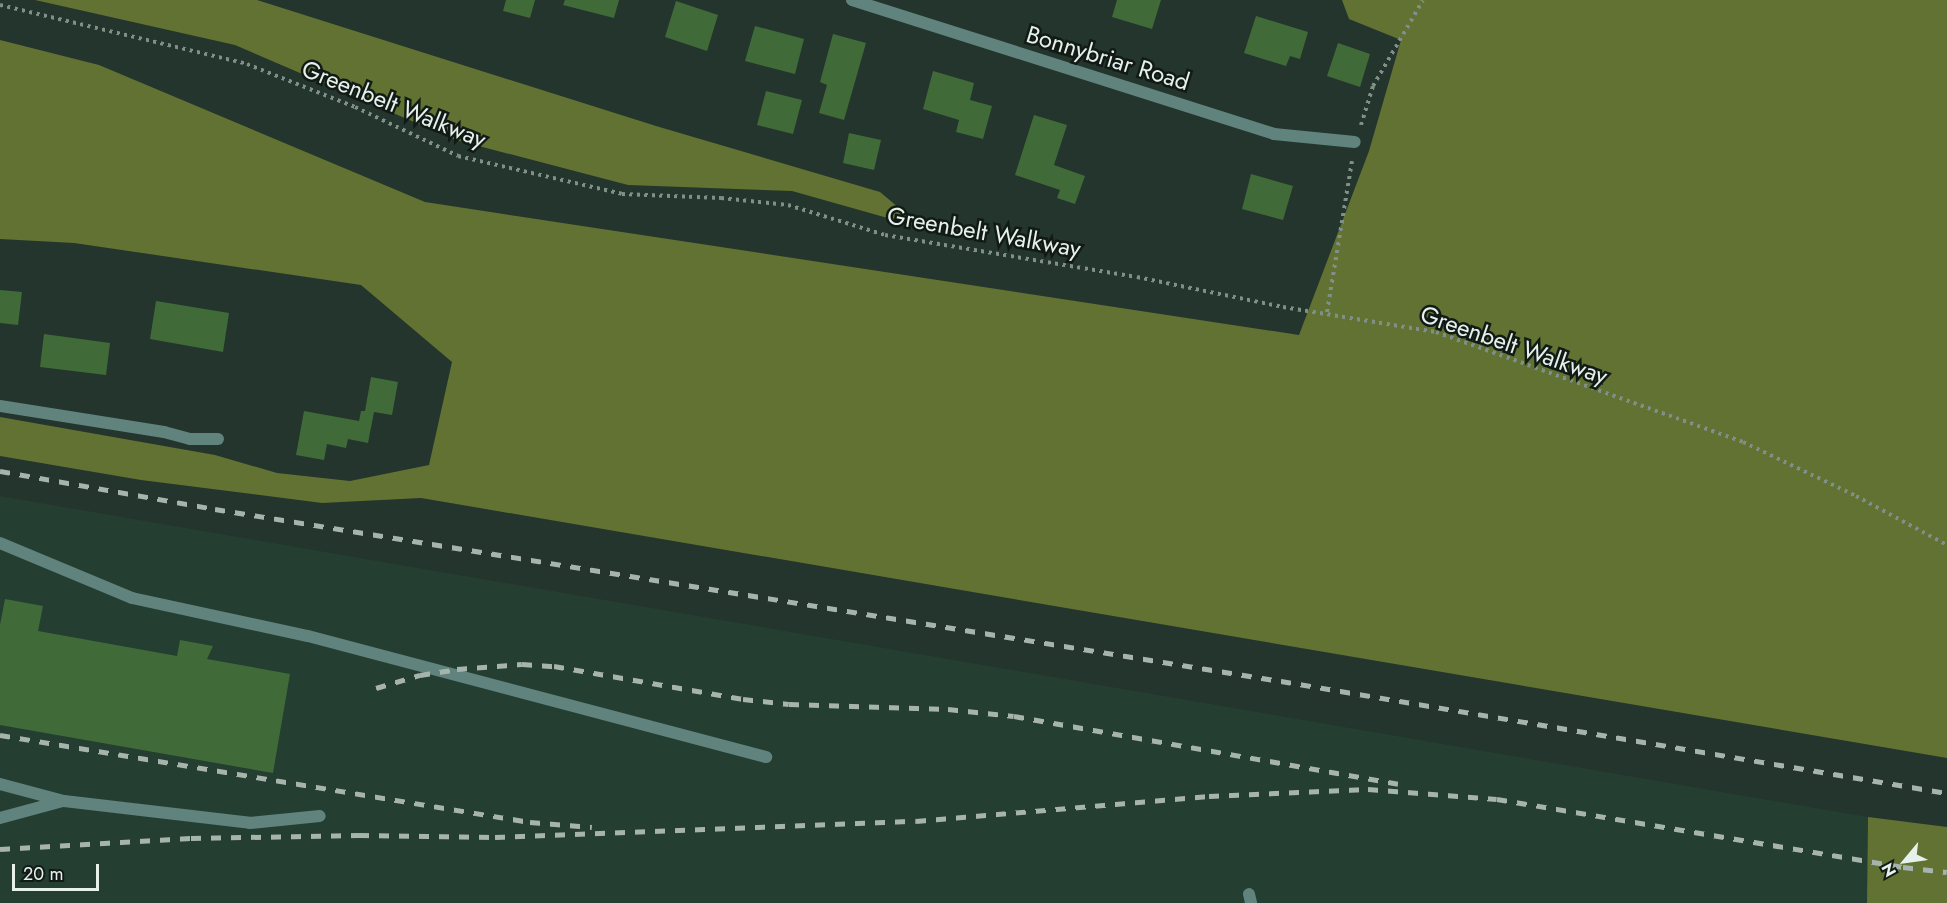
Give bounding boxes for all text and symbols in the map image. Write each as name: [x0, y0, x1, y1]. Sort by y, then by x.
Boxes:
street label: Bonnybriar Road: [1023, 20, 1193, 96]
street label: Greenbelt Walkway: [298, 54, 490, 154]
street label: Greenbelt Walkway: [885, 201, 1083, 263]
street label: Greenbelt Walkway: [1417, 299, 1611, 391]
north arrow: [1875, 831, 1935, 891]
scale bar: [15, 852, 102, 890]
text: N: [1876, 859, 1902, 881]
text: 20 m: [23, 861, 63, 887]

